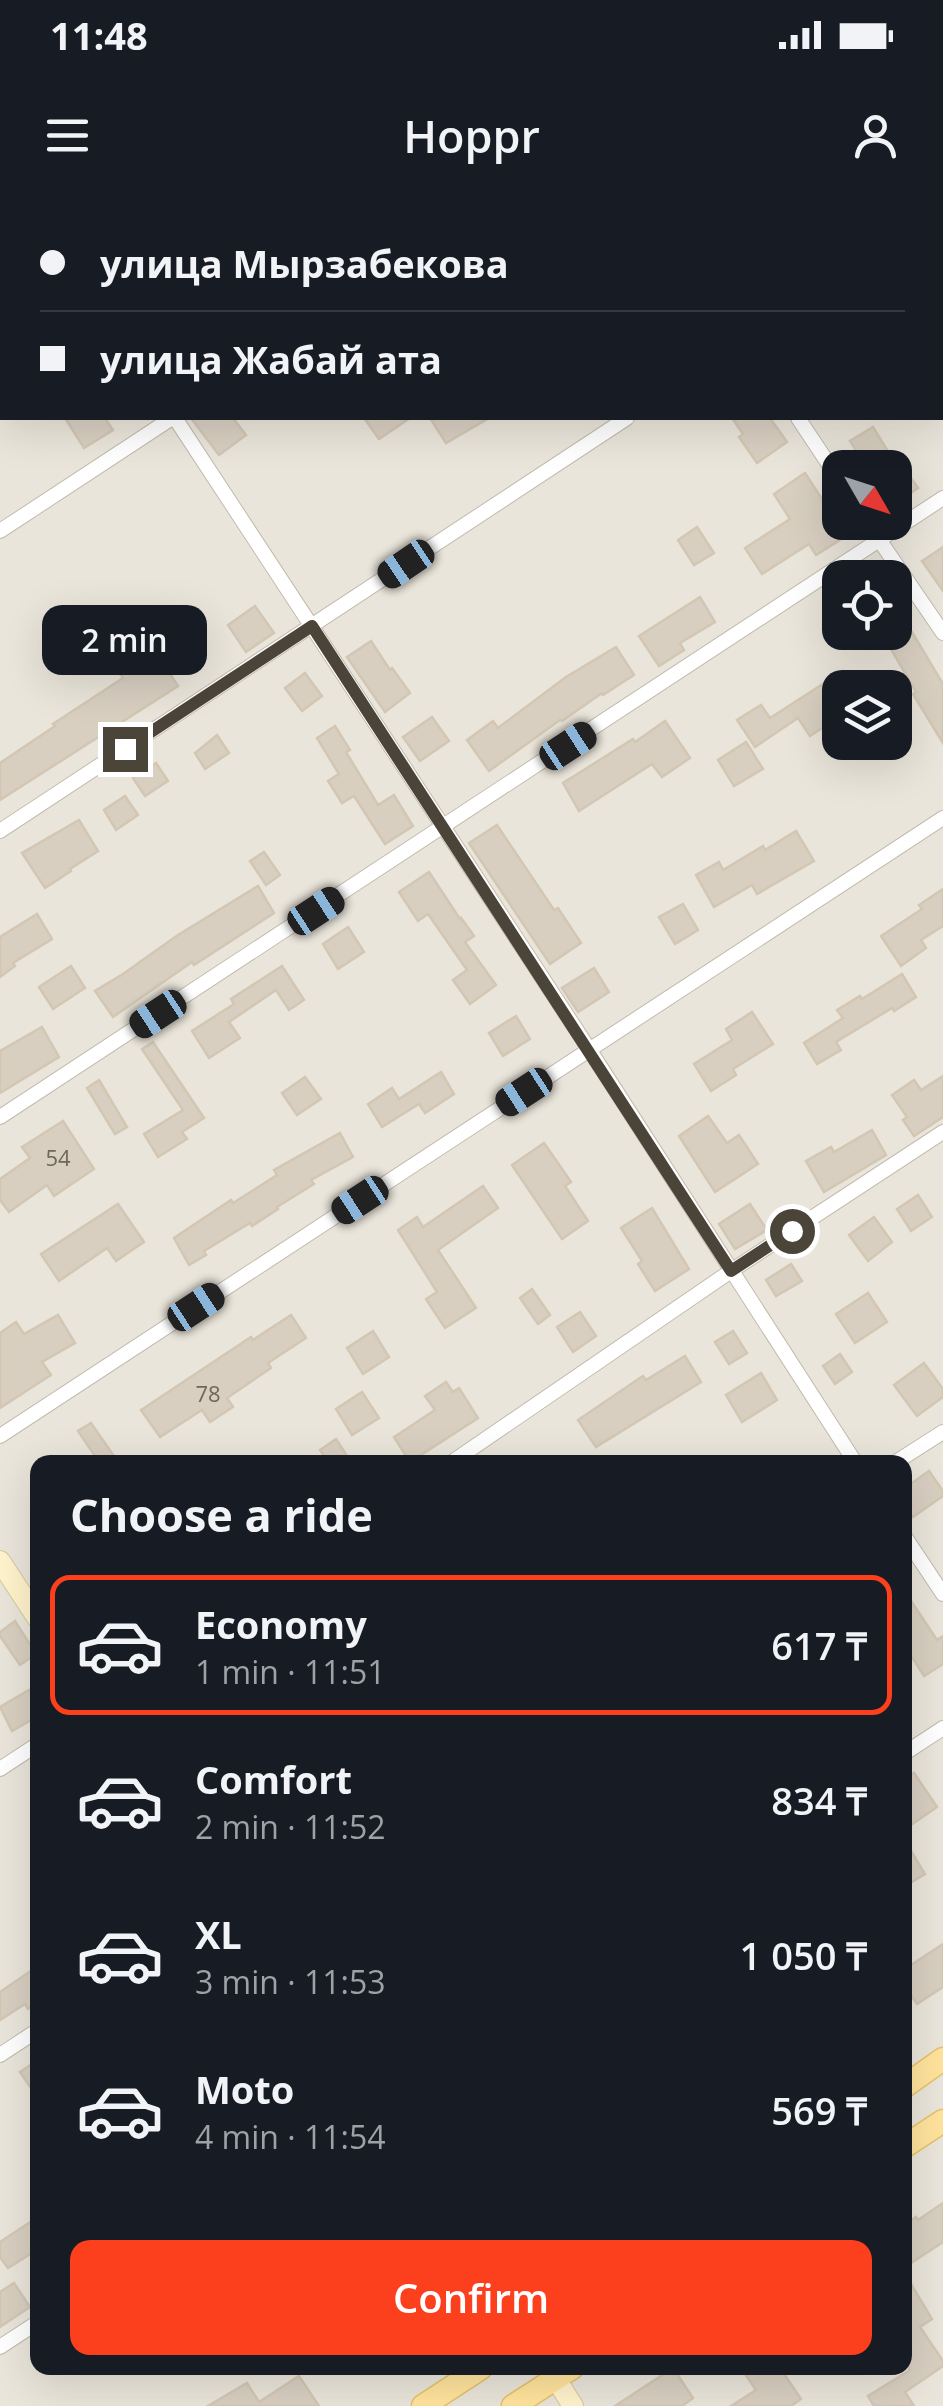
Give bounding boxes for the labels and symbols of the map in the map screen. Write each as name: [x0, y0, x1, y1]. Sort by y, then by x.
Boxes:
north arrow: [822, 450, 912, 540]
car: [373, 535, 439, 593]
callout: 2 min: [42, 604, 208, 674]
car: [535, 717, 601, 775]
route end: [103, 727, 148, 772]
car: [283, 882, 349, 940]
car: [125, 985, 191, 1043]
car: [491, 1063, 557, 1121]
house number: 54: [45, 1142, 71, 1172]
car: [327, 1171, 393, 1229]
route start: [770, 1209, 815, 1254]
car: [163, 1278, 229, 1336]
house number: 78: [195, 1378, 221, 1408]

